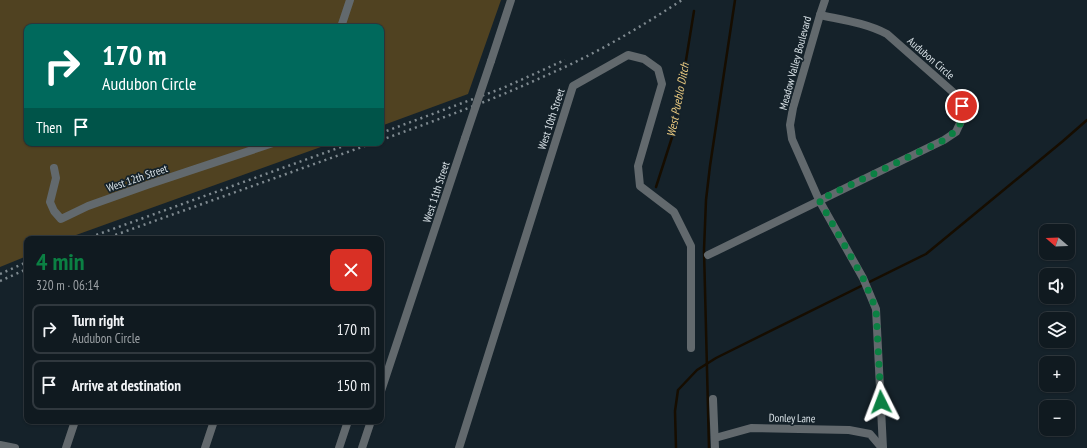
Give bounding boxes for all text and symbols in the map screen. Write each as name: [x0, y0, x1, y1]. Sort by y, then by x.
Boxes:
street label: Meadow Valley Boulevard: [776, 14, 814, 111]
street label: Audubon Circle: [905, 34, 958, 82]
text: 170 m: [102, 36, 166, 73]
icon: right: [36, 40, 88, 92]
water label: West Pueblo Ditch: [663, 61, 692, 138]
text: Audubon Circle: [102, 72, 196, 95]
street label: West 10th Street: [535, 87, 567, 151]
pin: [945, 89, 979, 123]
icon: arrive: [951, 95, 973, 117]
icon: arrive: [70, 116, 92, 138]
text: Then: [36, 118, 62, 137]
street label: West 11th Street: [420, 160, 452, 224]
street label: West 12th Street: [105, 161, 169, 195]
north arrow: [1039, 224, 1075, 260]
map controls: [1039, 224, 1075, 436]
text: 4 min: [36, 246, 84, 277]
button: close: [330, 249, 372, 291]
button: sound: [1039, 268, 1075, 304]
text: 320 m · 06:14: [36, 277, 99, 294]
text: Turn right: [72, 311, 124, 330]
button: layers: [1039, 312, 1075, 348]
icon: right: [38, 318, 60, 340]
text: 170 m: [337, 320, 370, 339]
text: Audubon Circle: [72, 330, 140, 347]
button: +: [1039, 356, 1075, 392]
icon: arrive: [38, 374, 60, 396]
text: Arrive at destination: [72, 376, 181, 395]
text: 150 m: [337, 376, 370, 395]
position arrow: [860, 381, 902, 423]
button: −: [1039, 400, 1075, 436]
street label: Donley Lane: [769, 411, 816, 425]

